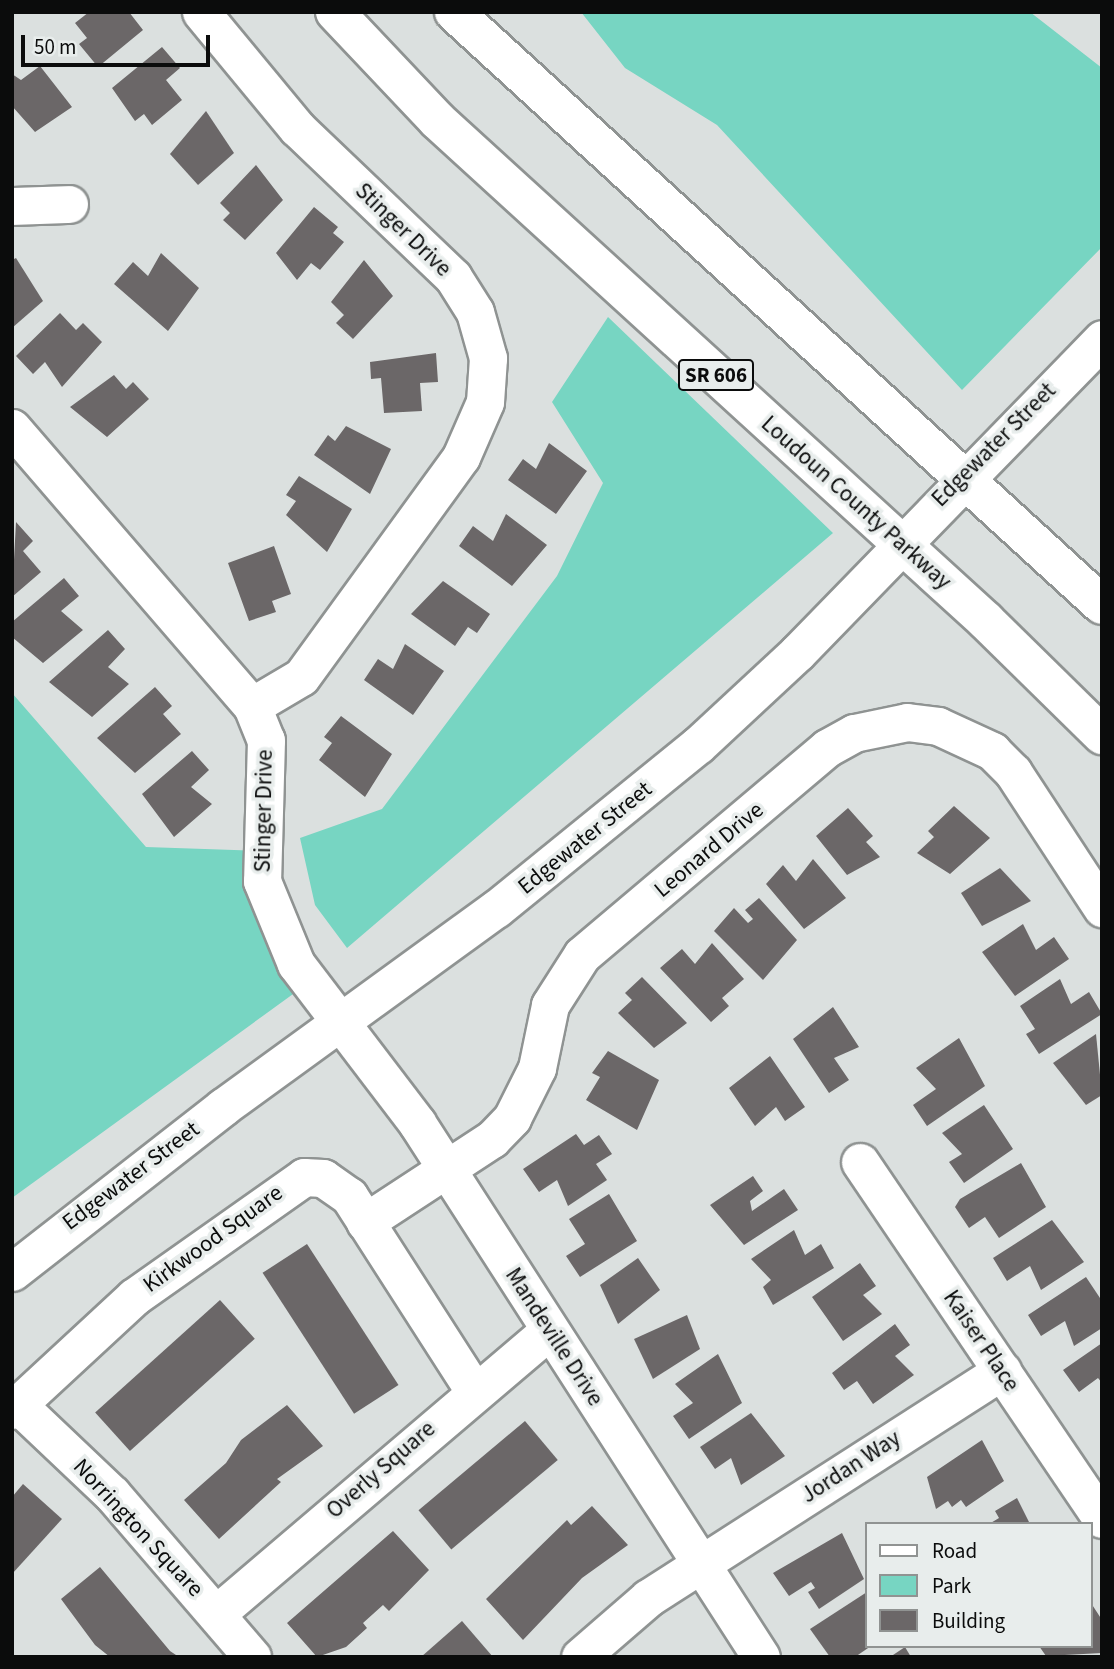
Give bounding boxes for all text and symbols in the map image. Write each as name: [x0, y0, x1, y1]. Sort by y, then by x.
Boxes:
scale bar: [24, 21, 214, 65]
text: 50 m: [34, 32, 76, 62]
street label: Stinger Drive: [349, 177, 457, 283]
road number: SR 606: [678, 358, 754, 392]
street label: Edgewater Street: [926, 377, 1062, 513]
street label: Loudoun County Parkway: [755, 410, 957, 596]
street label: Stinger Drive: [249, 749, 279, 873]
street label: Edgewater Street: [513, 776, 657, 900]
street label: Leonard Drive: [649, 796, 769, 904]
street label: Edgewater Street: [57, 1116, 205, 1236]
street label: Kirkwood Square: [138, 1179, 288, 1299]
street label: Mandeville Drive: [499, 1263, 609, 1411]
street label: Kaiser Place: [937, 1285, 1025, 1397]
street label: Overly Square: [321, 1415, 441, 1525]
street label: Jordan Way: [796, 1425, 906, 1509]
street label: Norrington Square: [67, 1453, 209, 1603]
legend: [866, 1522, 1093, 1648]
text: Road: [932, 1536, 977, 1566]
text: Park: [932, 1571, 971, 1601]
text: Building: [932, 1606, 1005, 1636]

